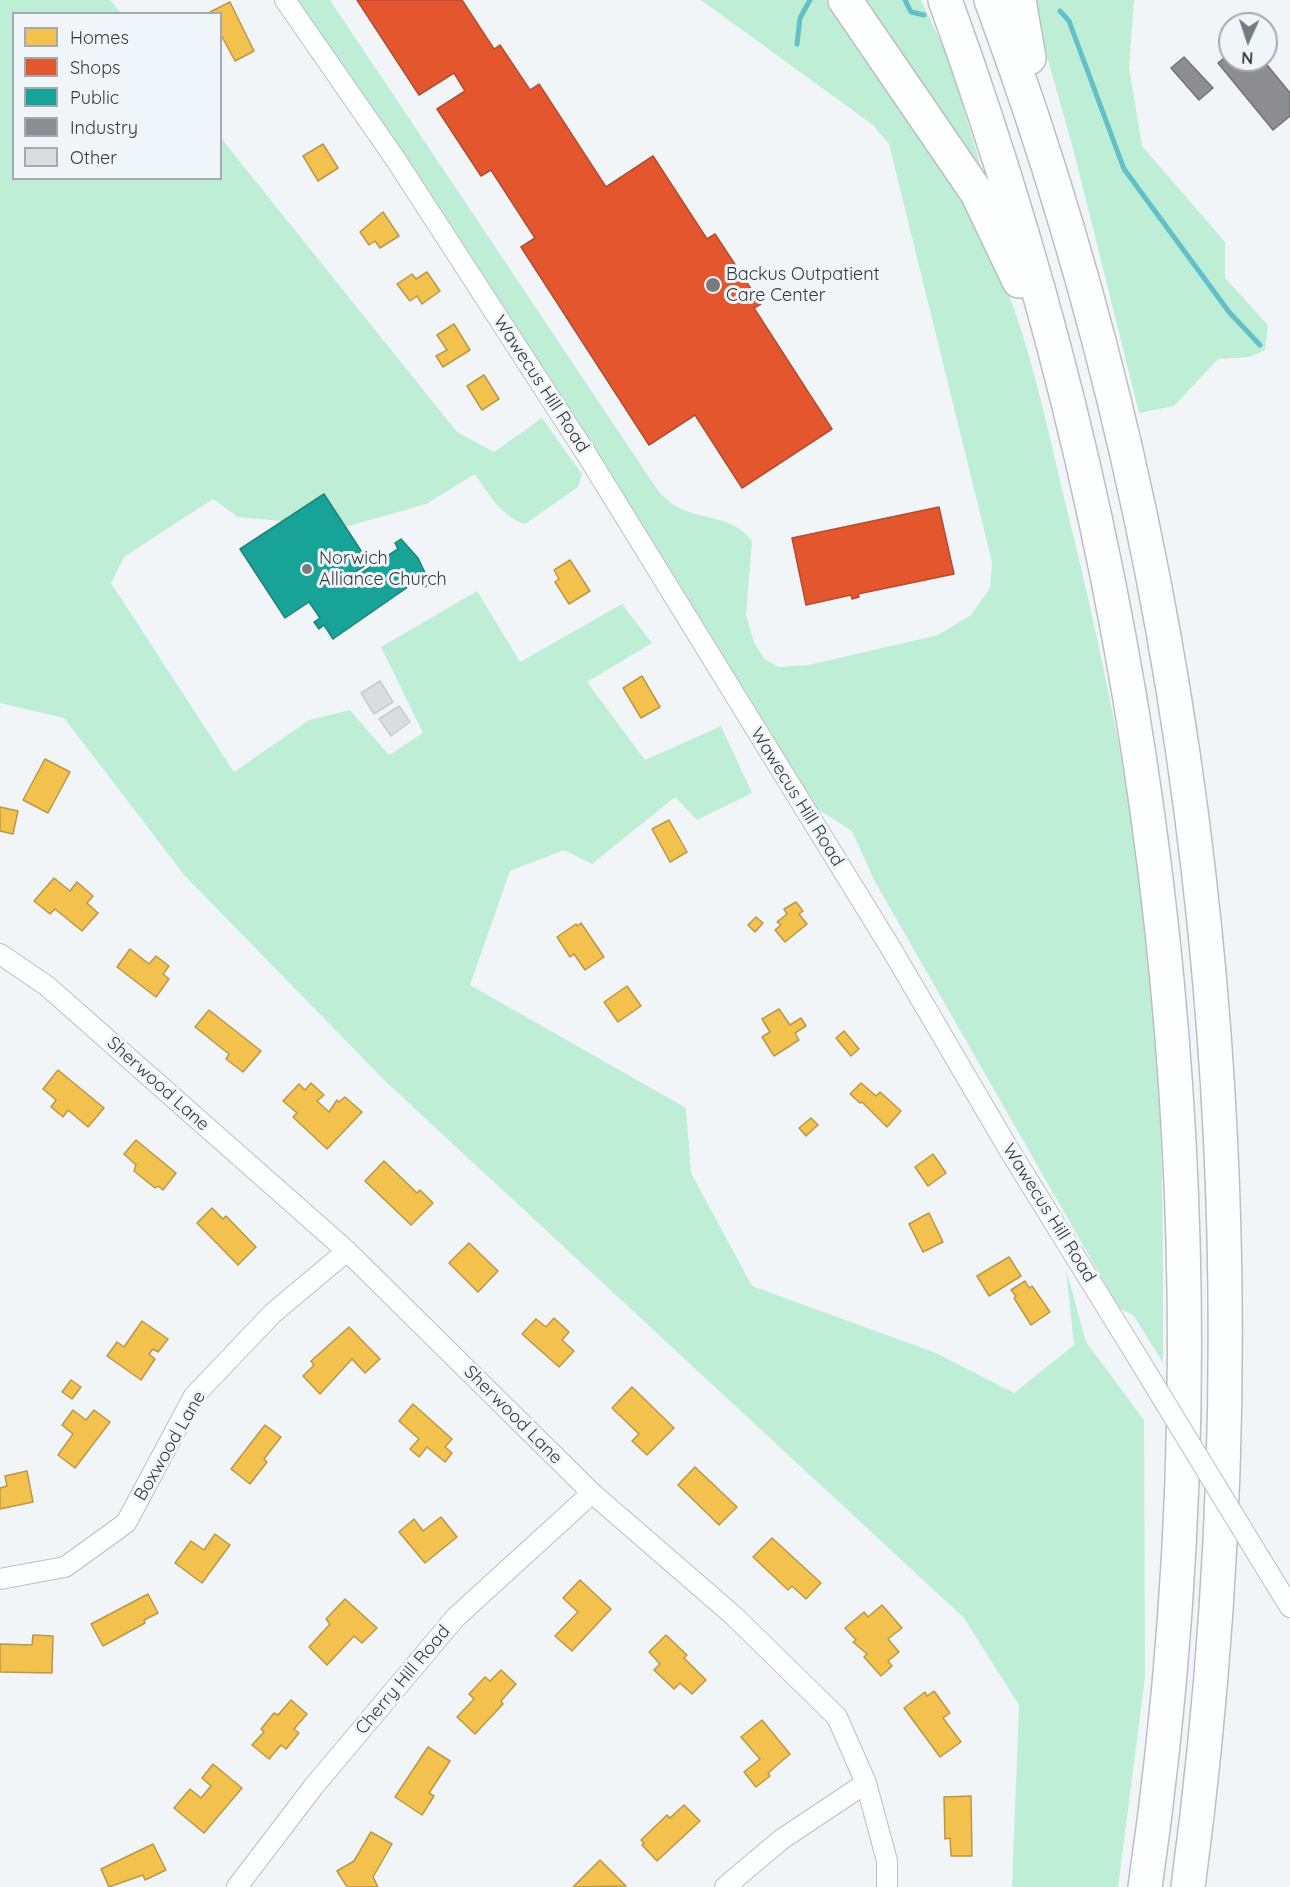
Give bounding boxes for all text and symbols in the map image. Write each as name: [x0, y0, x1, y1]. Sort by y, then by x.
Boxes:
legend: [12, 12, 222, 180]
north arrow: [1218, 12, 1278, 72]
text: Homes: [70, 26, 129, 49]
text: N: [1241, 48, 1254, 68]
text: Shops: [70, 56, 121, 79]
text: Public: [70, 86, 119, 109]
text: Industry: [70, 116, 138, 139]
text: Other: [70, 146, 117, 169]
place label: Backus Outpatient Care Center: [726, 264, 880, 306]
marker: Backus Outpatient Care Center: [704, 276, 722, 294]
street label: Wawecus Hill Road: [489, 311, 593, 457]
place label: Norwich Alliance Church: [319, 548, 447, 590]
marker: Norwich Alliance Church: [300, 562, 314, 576]
street label: Wawecus Hill Road: [746, 724, 848, 870]
street label: Sherwood Lane: [102, 1032, 214, 1136]
street label: Wawecus Hill Road: [998, 1140, 1100, 1286]
street label: Sherwood Lane: [459, 1361, 567, 1469]
street label: Boxwood Lane: [130, 1387, 210, 1505]
street label: Cherry Hill Road: [351, 1621, 455, 1739]

